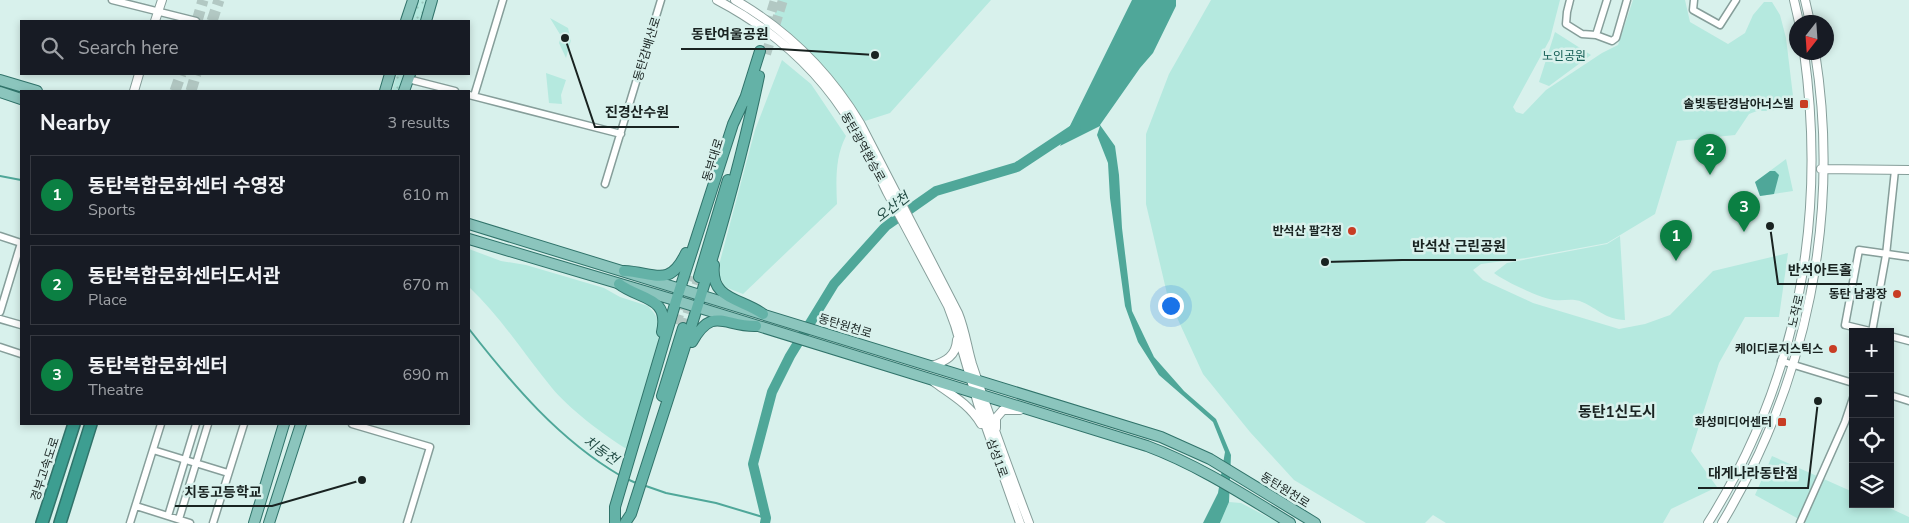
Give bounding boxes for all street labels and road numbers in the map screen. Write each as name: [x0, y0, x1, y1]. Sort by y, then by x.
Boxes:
street label: 동탄감배산로: [630, 15, 664, 83]
street label: 동탄광역환승로: [837, 109, 889, 185]
street label: 동부대로: [699, 137, 727, 183]
street label: 노작로: [1784, 293, 1808, 329]
street label: 동탄원천로: [816, 310, 874, 342]
street label: 경부고속도로: [27, 435, 63, 503]
street label: 삼성1로: [983, 436, 1011, 480]
street label: 동탄원천로: [1257, 469, 1313, 511]

